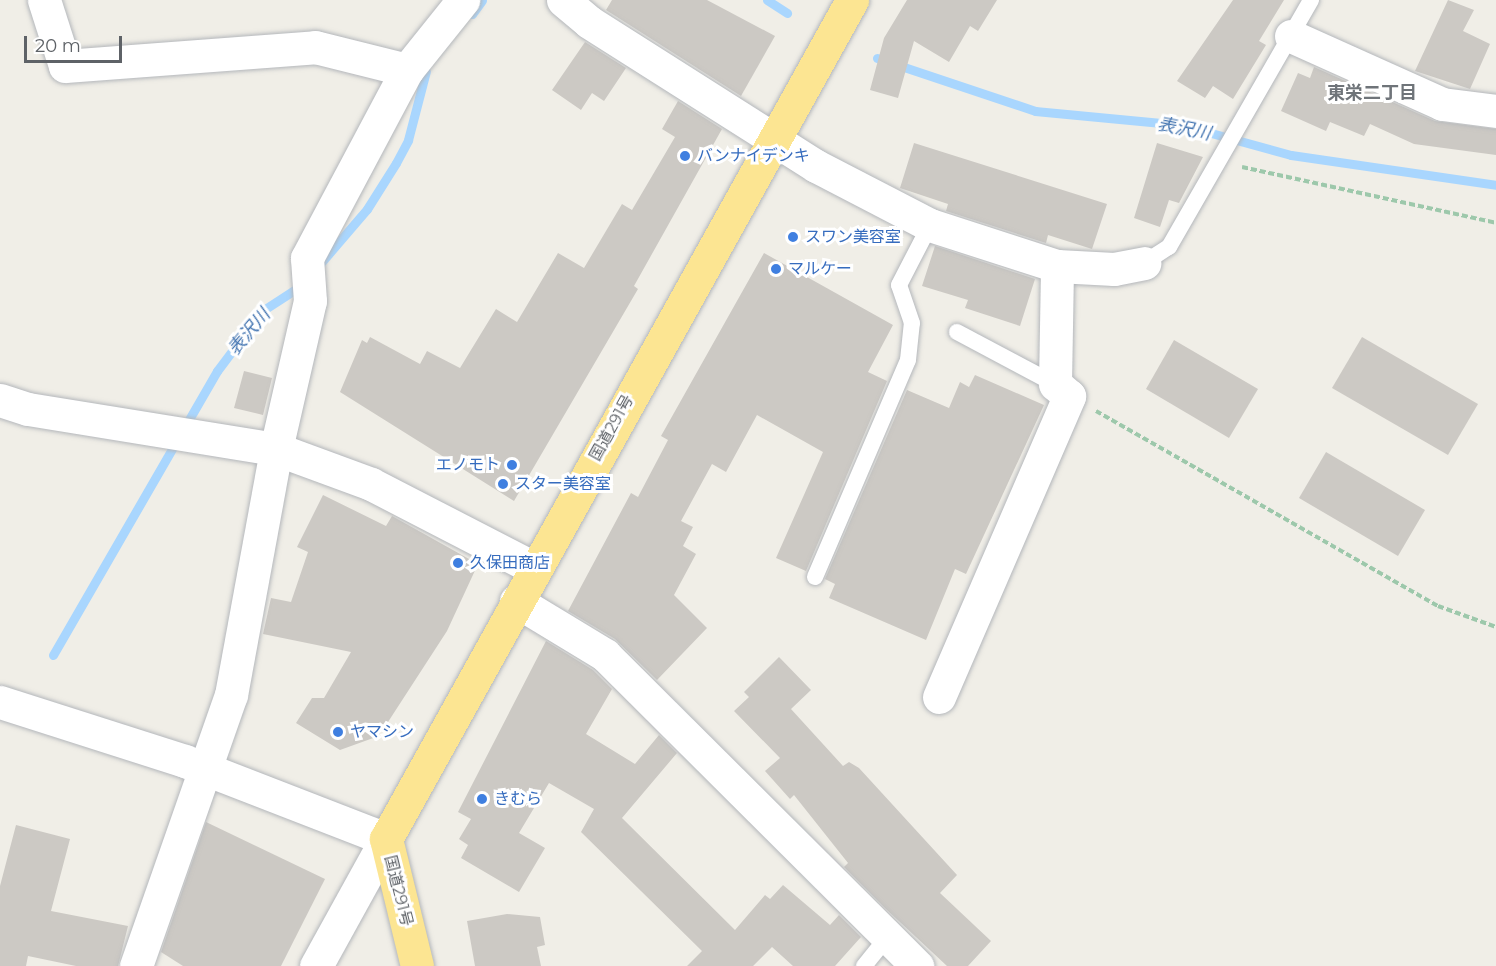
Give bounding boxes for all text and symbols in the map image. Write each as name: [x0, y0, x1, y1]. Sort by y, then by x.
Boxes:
scale bar: [27, 24, 124, 62]
text: 20 m: [35, 35, 81, 57]
district label: 東栄二丁目: [1327, 82, 1417, 104]
water label: 表沢川: [1155, 113, 1213, 145]
place label: バンナイデンキ: [697, 146, 809, 166]
marker: バンナイデンキ: [678, 149, 692, 163]
place label: スワン美容室: [805, 227, 901, 247]
marker: スワン美容室: [786, 230, 800, 244]
place label: マルケー: [788, 259, 852, 279]
marker: マルケー: [769, 262, 783, 276]
water label: 表沢川: [223, 304, 275, 360]
street label: 国道291号: [586, 392, 638, 464]
place label: エノモト: [436, 455, 500, 475]
marker: エノモト: [505, 458, 519, 472]
place label: スター美容室: [515, 474, 611, 494]
marker: スター美容室: [496, 477, 510, 491]
place label: 久保田商店: [470, 553, 550, 573]
marker: 久保田商店: [451, 556, 465, 570]
place label: ヤマシン: [350, 722, 414, 742]
marker: ヤマシン: [331, 725, 345, 739]
place label: きむら: [494, 789, 542, 809]
marker: きむら: [475, 792, 489, 806]
street label: 国道291号: [380, 853, 416, 929]

